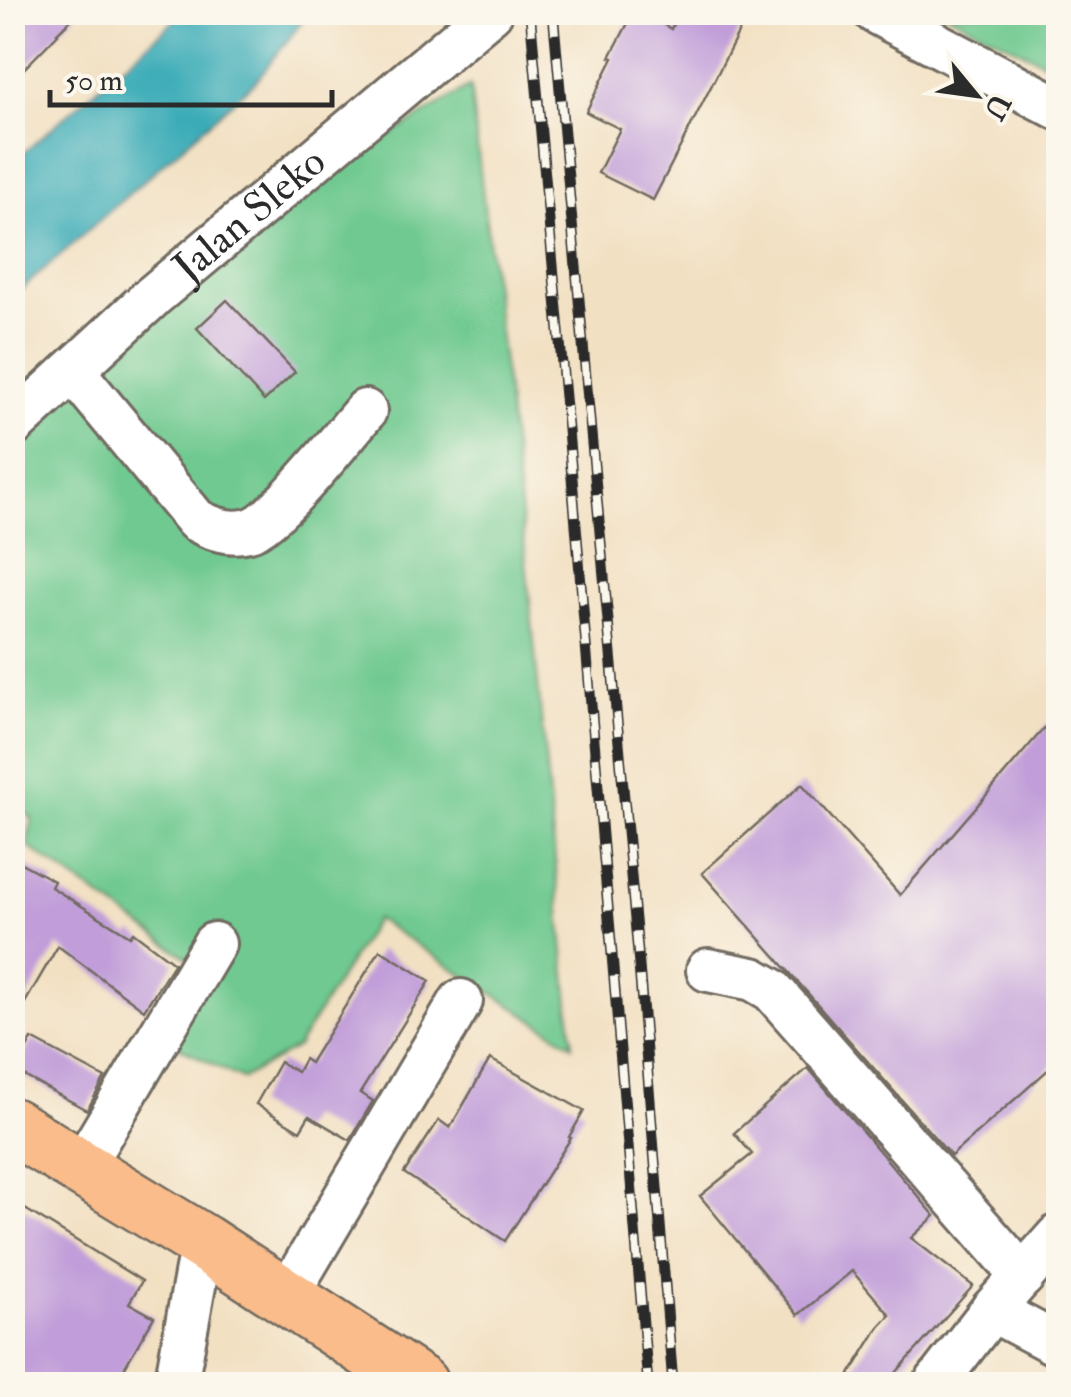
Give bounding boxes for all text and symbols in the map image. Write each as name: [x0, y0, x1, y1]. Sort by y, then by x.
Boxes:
scale bar: [50, 45, 332, 107]
north arrow: [926, 45, 1026, 145]
text: 50 m: [65, 62, 123, 99]
text: U: [975, 88, 1018, 126]
street label: Jalan Sleko: [162, 136, 336, 294]

